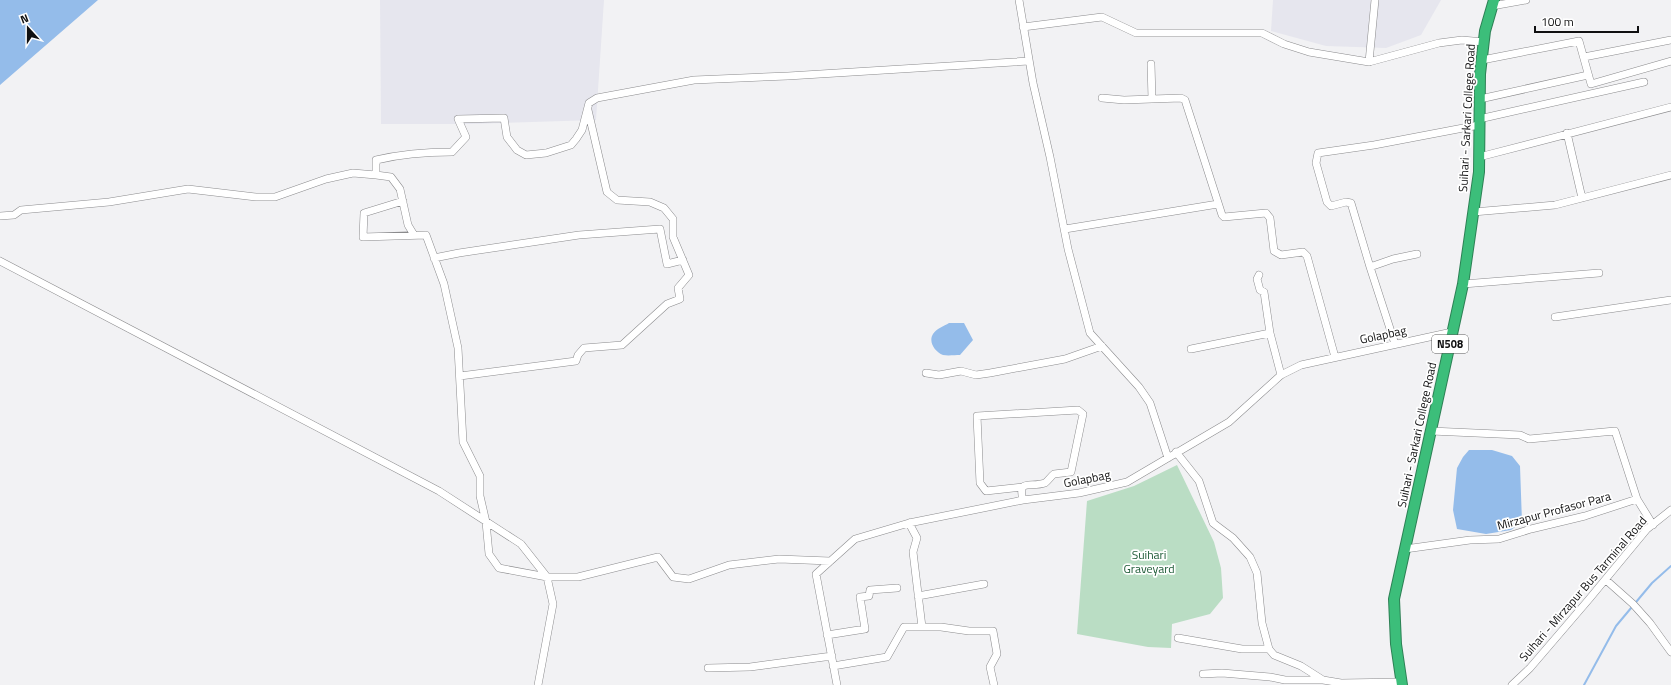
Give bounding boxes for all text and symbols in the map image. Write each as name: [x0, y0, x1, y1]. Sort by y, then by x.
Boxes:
north arrow: [8, 8, 48, 48]
scale bar: [1535, 8, 1638, 34]
text: N: [18, 10, 31, 27]
text: 100 m: [1541, 12, 1574, 31]
street label: Suihari - Sarkari College Road: [1453, 43, 1480, 193]
street label: Golapbag: [1358, 320, 1408, 349]
road number: N508: [1432, 335, 1468, 353]
street label: Suihari - Sarkari College Road: [1392, 360, 1441, 509]
street label: Golapbag: [1062, 465, 1112, 492]
street label: Mirzapur Profasor Para: [1495, 486, 1613, 535]
street label: Suihari - Mirzapur Bus Tarminal Road: [1514, 512, 1651, 665]
park label: Suihari Graveyard: [1123, 545, 1175, 578]

